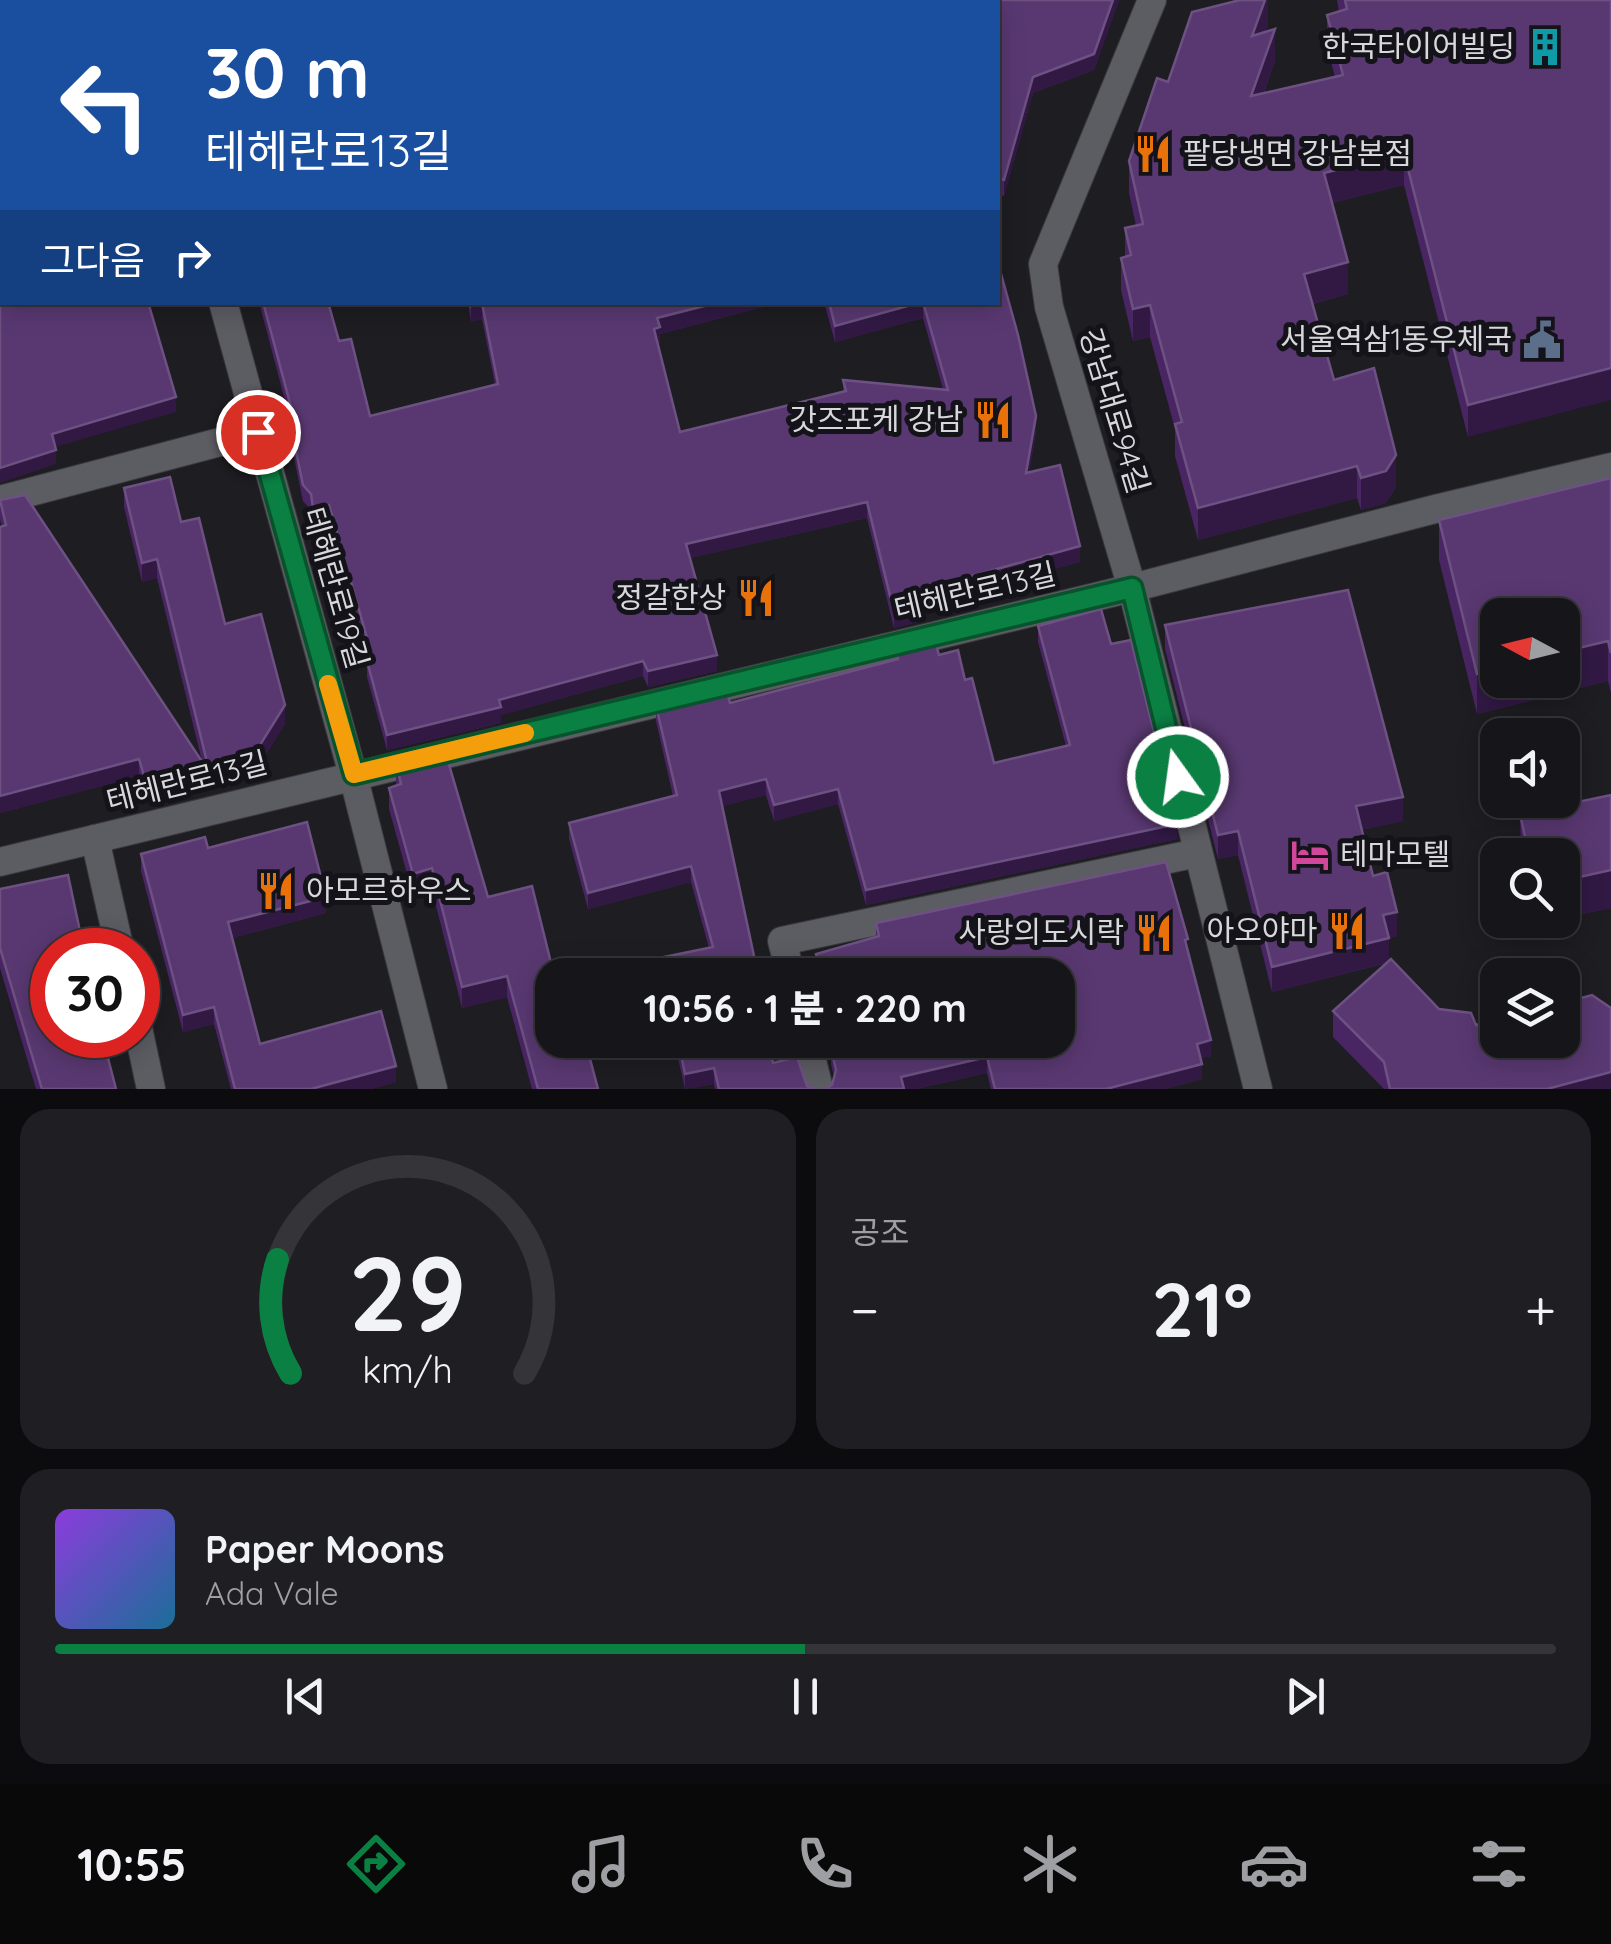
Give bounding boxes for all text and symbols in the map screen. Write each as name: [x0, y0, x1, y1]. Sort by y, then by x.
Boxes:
building icon: 한국타이어빌딩: [1524, 26, 1566, 68]
place label: 한국타이어빌딩: [1322, 27, 1515, 65]
text: 30 m: [205, 28, 370, 116]
icon: left: [40, 40, 170, 170]
text: 테헤란로13길: [205, 122, 452, 178]
restaurant icon: 팔당냉면 강남본점: [1132, 133, 1174, 175]
place label: 팔당냉면 강남본점: [1183, 134, 1412, 172]
icon: right: [165, 230, 220, 285]
text: 그다음: [40, 236, 145, 284]
public building icon: 서울역삼1동우체국: [1521, 319, 1563, 361]
place label: 서울역삼1동우체국: [1280, 320, 1512, 358]
street label: 강남대로94길: [1072, 324, 1158, 498]
pin: [216, 390, 301, 475]
restaurant icon: 갓즈포케 강남: [972, 399, 1014, 441]
place label: 갓즈포케 강남: [789, 400, 963, 438]
icon: arrive: [231, 405, 286, 460]
street label: 테헤란로19길: [295, 503, 377, 673]
street label: 테헤란로13길: [890, 554, 1059, 628]
restaurant icon: 정갈한상: [735, 577, 777, 619]
place label: 정갈한상: [616, 578, 726, 616]
north arrow: [1480, 598, 1580, 698]
map controls: [1480, 598, 1580, 1058]
button: sound: [1480, 718, 1580, 818]
position arrow: [1126, 725, 1230, 829]
street label: 테헤란로13길: [102, 743, 271, 819]
hotel icon: 테마모텔: [1289, 834, 1331, 876]
place label: 테마모텔: [1340, 835, 1450, 873]
button: search: [1480, 838, 1580, 938]
restaurant icon: 아모르하우스: [255, 870, 297, 912]
place label: 아모르하우스: [306, 871, 472, 909]
restaurant icon: 아오야마: [1326, 910, 1368, 952]
place label: 아오야마: [1207, 911, 1317, 949]
restaurant icon: 사랑의도시락: [1133, 912, 1175, 954]
place label: 사랑의도시락: [958, 913, 1124, 951]
speed limit sign: 30: [30, 928, 160, 1058]
button: layers: [1480, 958, 1580, 1058]
text: 10:56 · 1 분 · 220 m: [643, 984, 967, 1032]
text: 공조: [851, 1212, 909, 1252]
text: 29: [349, 1227, 467, 1357]
text: 21°: [1151, 1262, 1253, 1356]
text: −: [851, 1275, 879, 1344]
text: +: [1525, 1275, 1556, 1344]
text: km/h: [362, 1347, 453, 1392]
text: Paper Moons: [205, 1525, 445, 1573]
text: Ada Vale: [205, 1573, 339, 1613]
icon: previous: [278, 1669, 333, 1724]
icon: pause: [778, 1669, 833, 1724]
icon: next: [1278, 1669, 1333, 1724]
icon: directions: [341, 1829, 411, 1899]
icon: music: [566, 1829, 636, 1899]
icon: phone: [790, 1829, 860, 1899]
icon: climate: [1015, 1829, 1085, 1899]
icon: car: [1239, 1829, 1309, 1899]
icon: filters: [1464, 1829, 1534, 1899]
text: 10:55: [77, 1836, 187, 1892]

